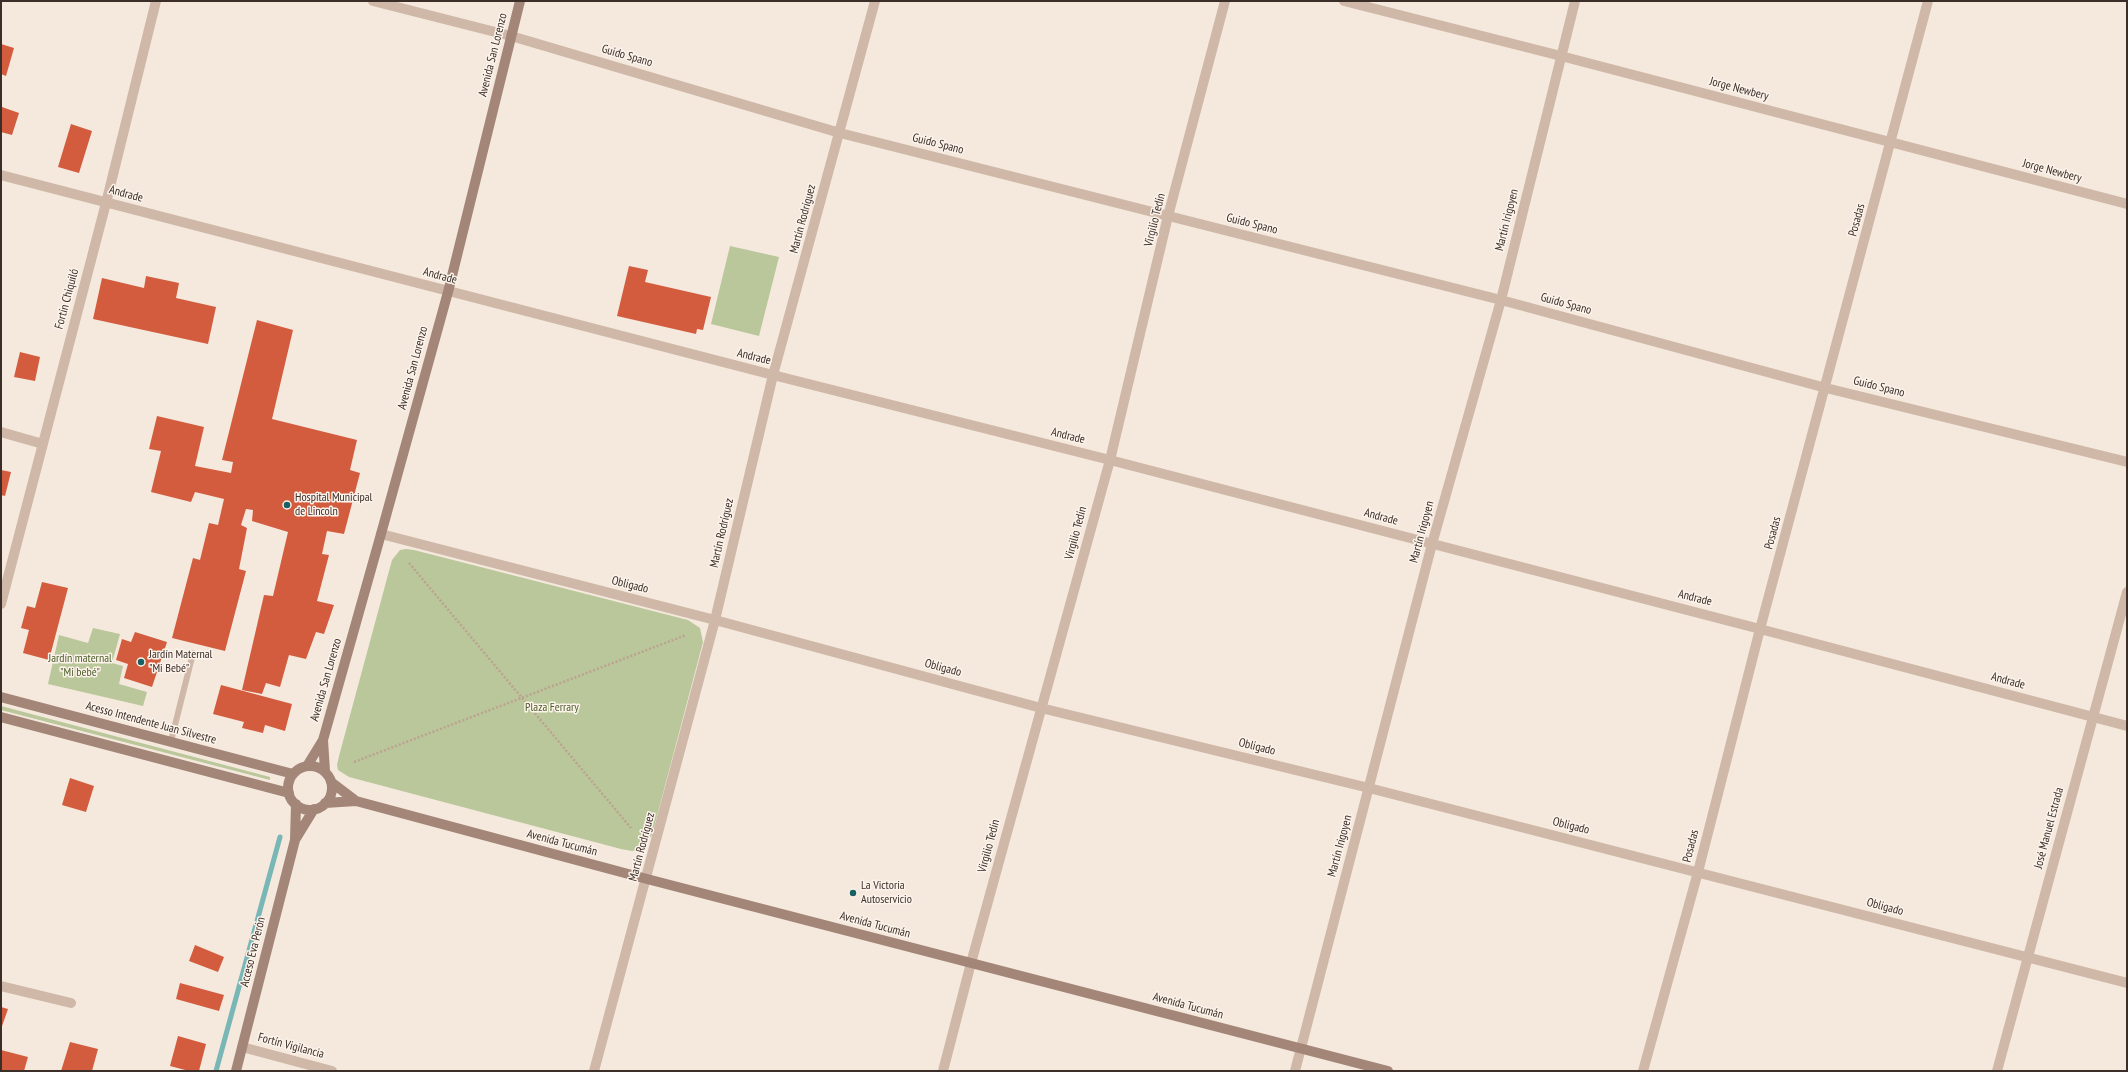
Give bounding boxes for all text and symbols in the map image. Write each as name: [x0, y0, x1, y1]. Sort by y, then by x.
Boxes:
street label: Avenida San Lorenzo: [476, 12, 510, 98]
street label: Guido Spano: [600, 42, 654, 70]
street label: Jorge Newbery: [1708, 74, 1770, 104]
street label: Guido Spano: [911, 131, 965, 157]
street label: Jorge Newbery: [2021, 156, 2083, 186]
street label: Andrade: [108, 183, 144, 205]
street label: Martín Rodríguez: [787, 183, 819, 255]
street label: Martín Irigoyen: [1492, 187, 1522, 253]
street label: Virgilio Tedín: [1141, 192, 1169, 248]
street label: Posadas: [1846, 202, 1868, 238]
street label: Guido Spano: [1225, 211, 1279, 237]
street label: Andrade: [422, 265, 458, 287]
street label: Fortín Chiquiló: [52, 267, 82, 331]
street label: Guido Spano: [1539, 290, 1593, 318]
street label: Avenida San Lorenzo: [395, 325, 431, 411]
street label: Andrade: [736, 346, 772, 368]
street label: Guido Spano: [1852, 374, 1906, 400]
street label: Andrade: [1050, 425, 1086, 447]
place label: Hospital Municipal de Lincoln: [295, 491, 372, 519]
street label: Martín Rodríguez: [707, 497, 737, 569]
marker: Hospital Municipal de Lincoln: [282, 500, 292, 510]
street label: Martín Irigoyen: [1407, 500, 1437, 564]
street label: Virgilio Tedín: [1062, 505, 1090, 561]
street label: Andrade: [1363, 506, 1399, 528]
street label: Posadas: [1762, 515, 1784, 551]
street label: Obligado: [610, 573, 650, 597]
street label: Andrade: [1677, 587, 1713, 609]
street label: Avenida San Lorenzo: [307, 637, 345, 723]
place label: Jardín Maternal "Mi Bebé": [149, 648, 212, 676]
park label: Jardín maternal "Mi bebé": [48, 652, 112, 680]
street label: Obligado: [923, 656, 963, 680]
marker: Jardín Maternal "Mi Bebé": [136, 657, 146, 667]
street label: Andrade: [1990, 670, 2026, 692]
street label: Acesso Intendente Juan Silvestre: [84, 699, 218, 747]
park label: Plaza Ferrary: [525, 701, 579, 715]
street label: Obligado: [1237, 735, 1277, 759]
street label: José Manuel Estrada: [2031, 786, 2067, 870]
street label: Martín Rodríguez: [626, 811, 658, 883]
street label: Martín Irigoyen: [1325, 814, 1355, 878]
street label: Obligado: [1551, 814, 1591, 838]
street label: Virgilio Tedín: [975, 818, 1003, 874]
street label: Avenida Tucumán: [525, 827, 599, 859]
street label: Posadas: [1680, 828, 1702, 864]
place label: La Victoria Autoservicio: [861, 879, 912, 907]
marker: La Victoria Autoservicio: [848, 888, 858, 898]
street label: Obligado: [1865, 895, 1905, 919]
street label: Avenida Tucumán: [838, 909, 912, 941]
street label: Acceso Eva Perón: [237, 916, 269, 988]
street label: Avenida Tucumán: [1151, 990, 1225, 1022]
street label: Fortín Vigilancia: [256, 1030, 326, 1062]

